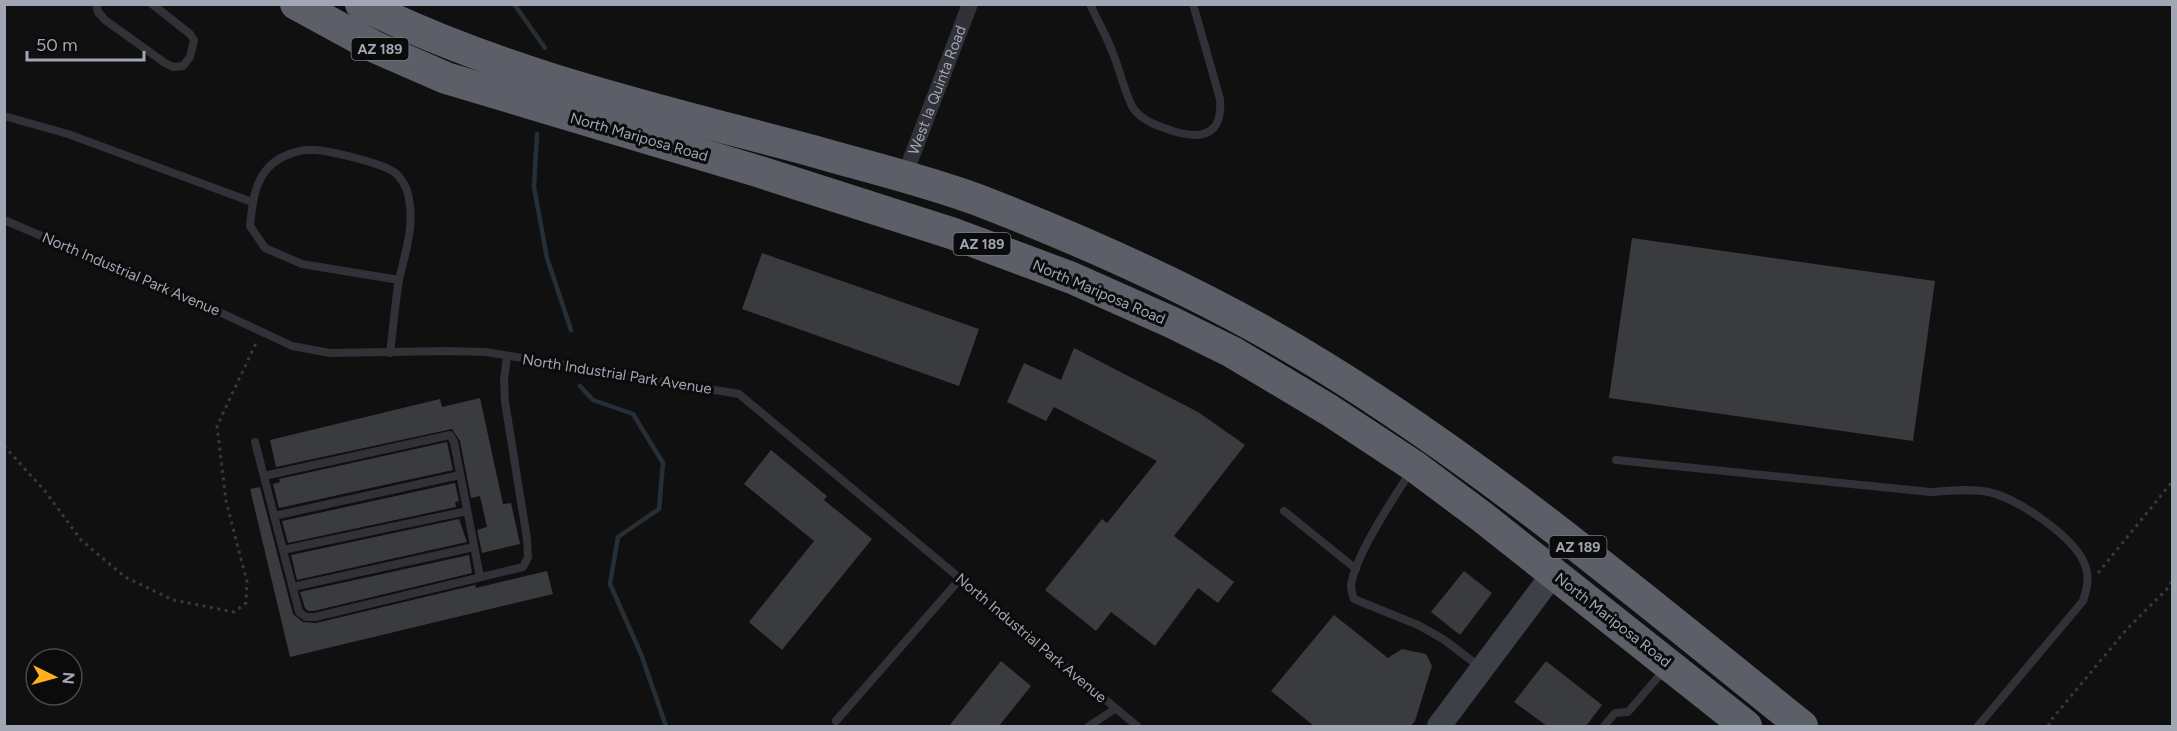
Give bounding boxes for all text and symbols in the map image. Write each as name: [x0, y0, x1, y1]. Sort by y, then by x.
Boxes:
street label: West la Quinta Road: [904, 23, 970, 157]
scale bar: [27, 24, 144, 62]
text: 50 m: [36, 34, 78, 56]
road number: AZ 189: [352, 38, 409, 60]
street label: North Mariposa Road: [568, 109, 710, 165]
street label: North Industrial Park Avenue: [39, 228, 223, 320]
road number: AZ 189: [954, 233, 1010, 255]
street label: North Mariposa Road: [1030, 256, 1168, 328]
street label: North Industrial Park Avenue: [521, 350, 713, 398]
road number: AZ 189: [1550, 536, 1606, 558]
street label: North Mariposa Road: [1551, 569, 1675, 671]
street label: North Industrial Park Avenue: [952, 570, 1110, 706]
north arrow: [24, 647, 84, 707]
text: N: [58, 671, 78, 685]

